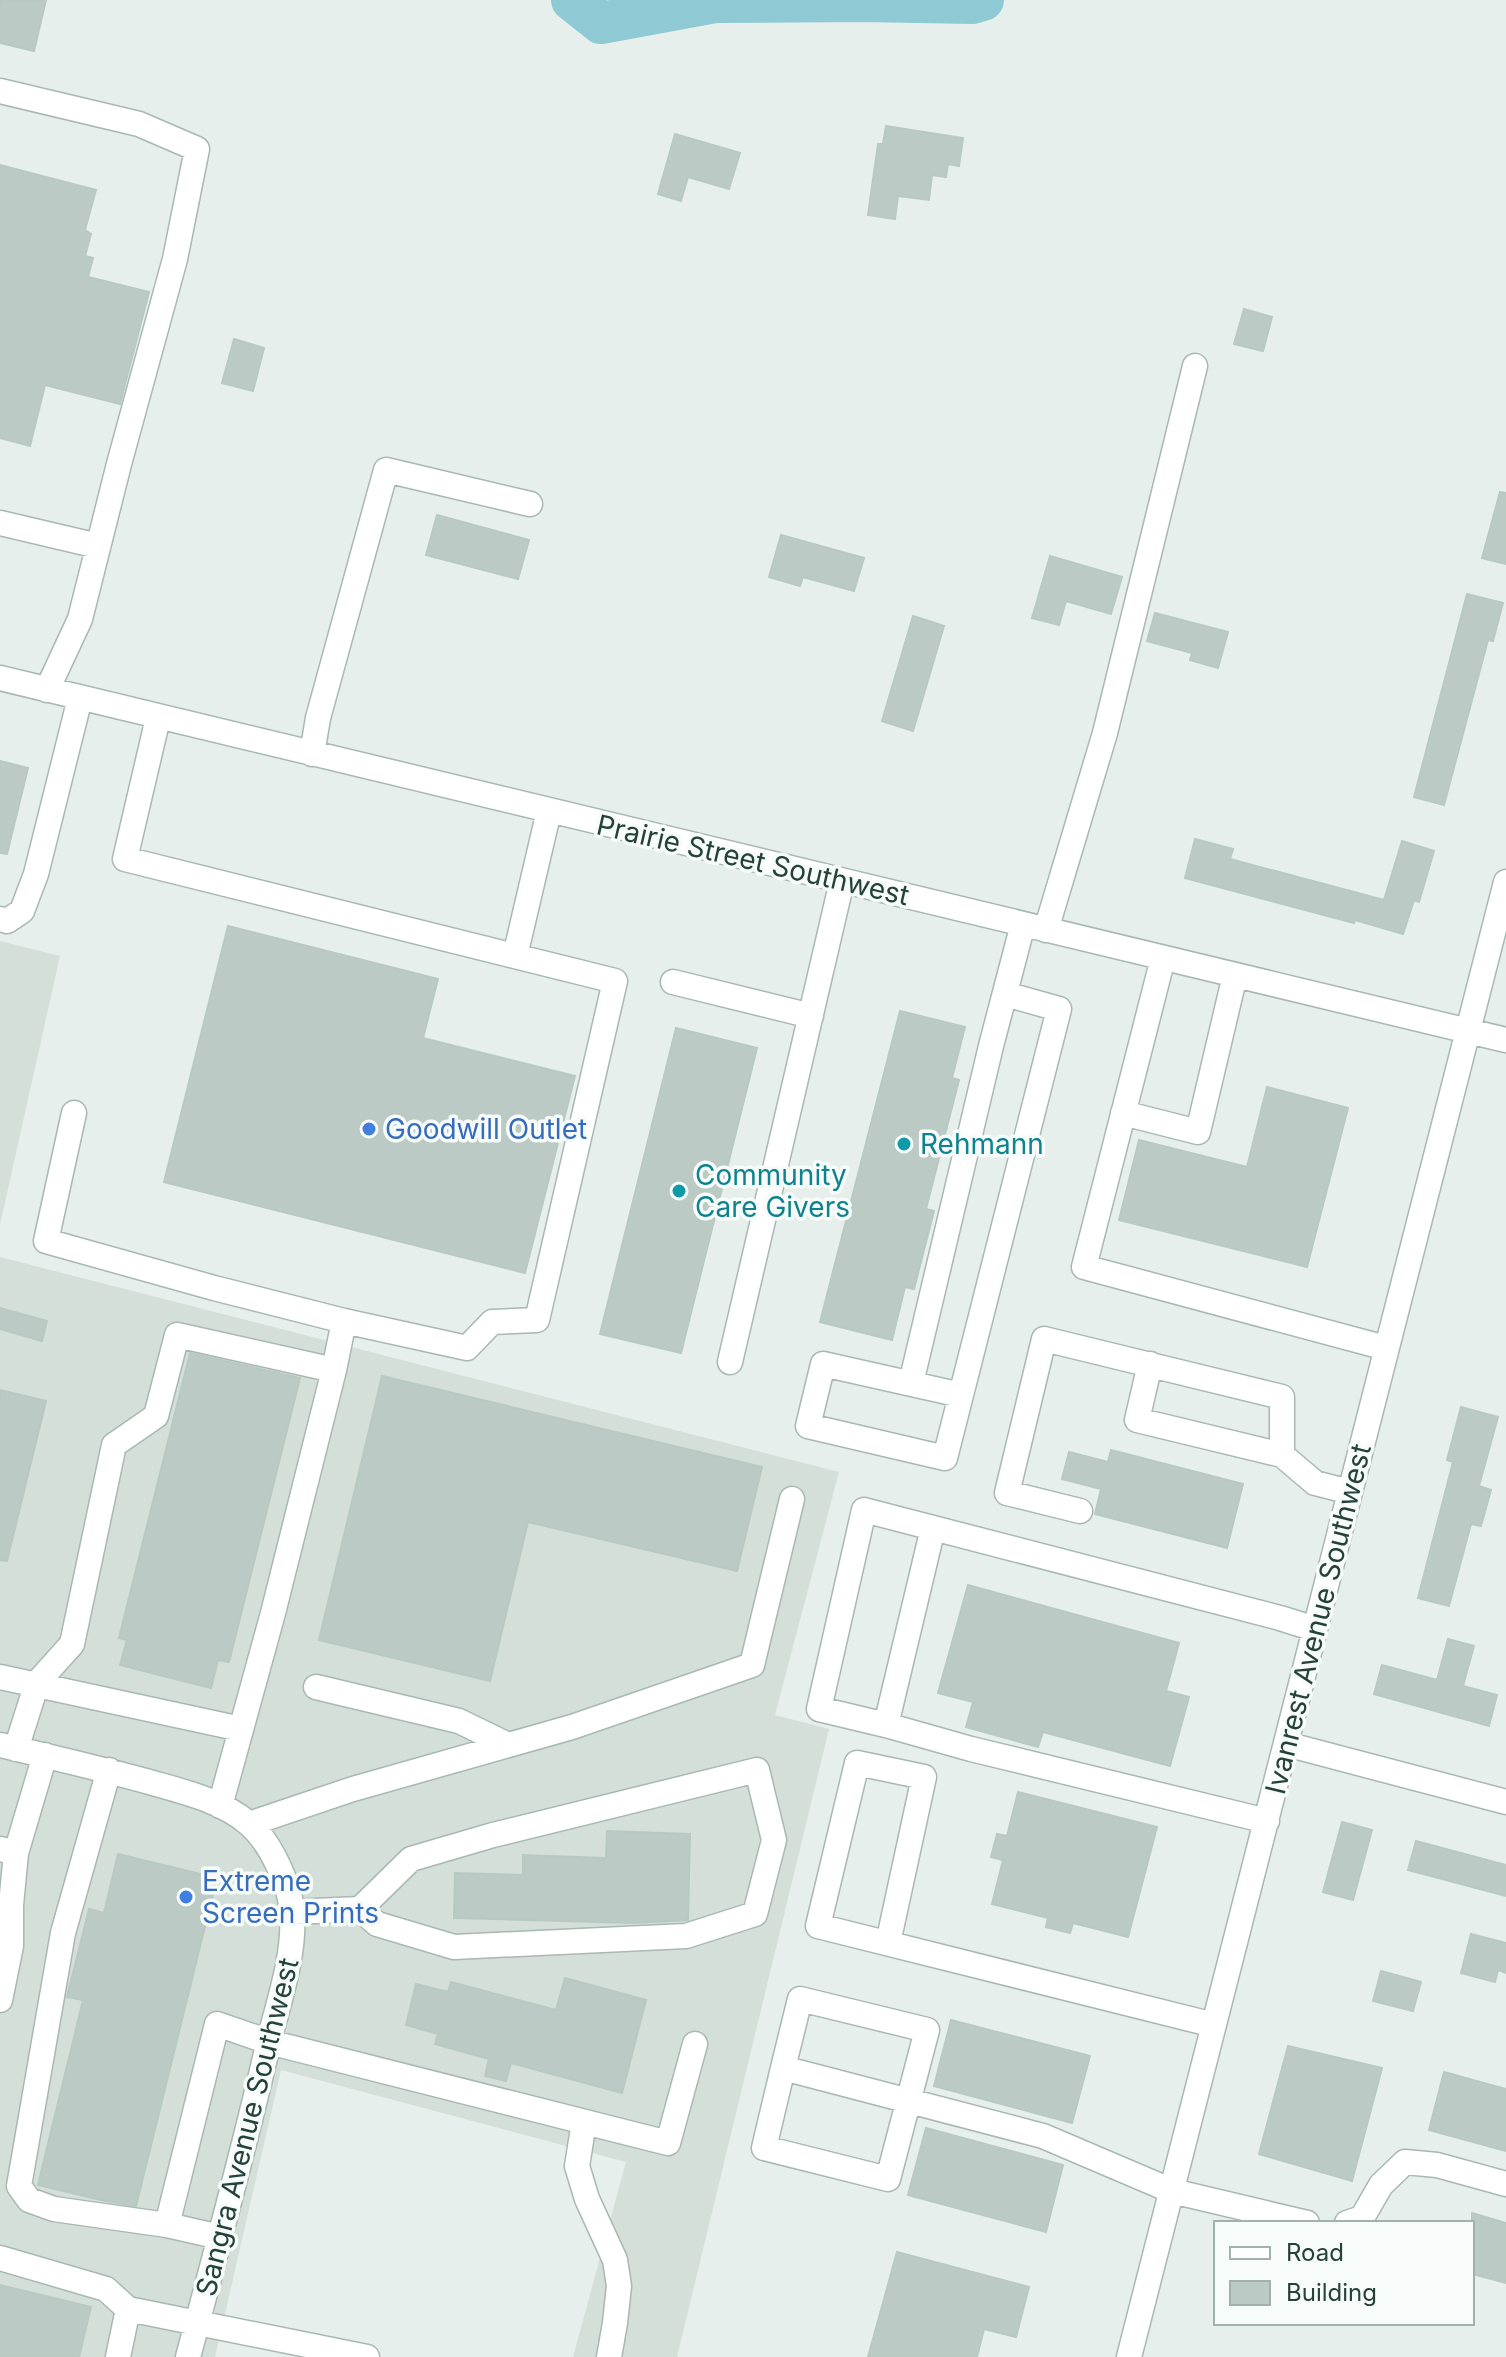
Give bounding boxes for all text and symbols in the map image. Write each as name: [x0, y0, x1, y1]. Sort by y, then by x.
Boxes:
street label: Prairie Street Southwest: [594, 808, 912, 912]
place label: Goodwill Outlet: [385, 1112, 587, 1146]
marker: Goodwill Outlet: [360, 1120, 378, 1138]
place label: Rehmann: [920, 1127, 1044, 1161]
marker: Rehmann: [895, 1135, 913, 1153]
place label: Community Care Givers: [695, 1158, 850, 1224]
marker: Community Care Givers: [670, 1182, 688, 1200]
street label: Ivanrest Avenue Southwest: [1258, 1440, 1378, 1798]
place label: Extreme Screen Prints: [202, 1864, 379, 1930]
marker: Extreme Screen Prints: [177, 1888, 195, 1906]
street label: Sangra Avenue Southwest: [188, 1954, 306, 2300]
legend: [1214, 2221, 1474, 2325]
text: Road: [1286, 2238, 1344, 2267]
text: Building: [1286, 2278, 1377, 2307]

